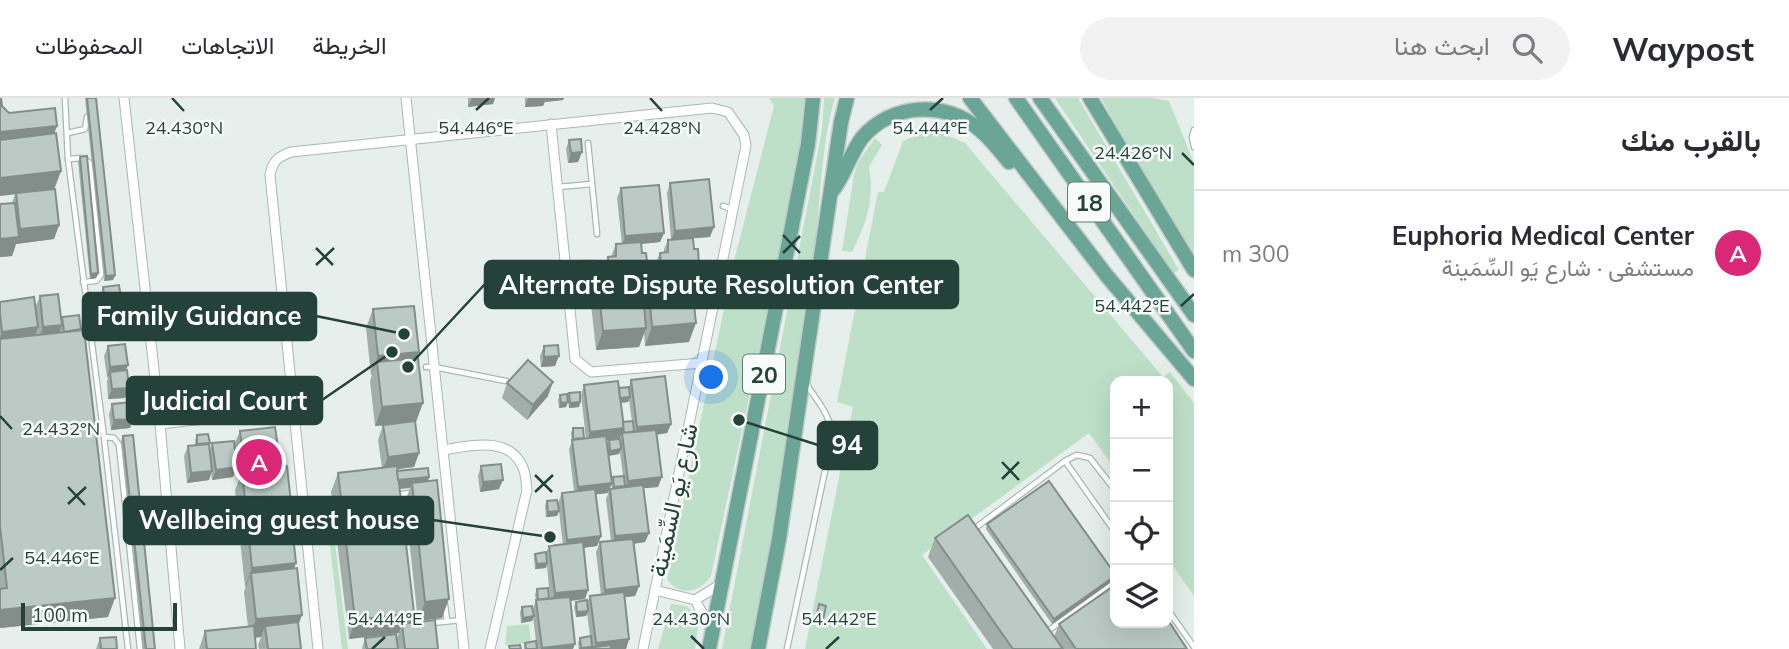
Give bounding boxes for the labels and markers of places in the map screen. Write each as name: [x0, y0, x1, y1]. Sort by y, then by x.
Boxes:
callout: Alternate Dispute Resolution Center: [485, 261, 958, 308]
callout: Family Guidance: [83, 293, 316, 340]
callout: Judicial Court: [127, 377, 322, 424]
callout: 94: [818, 422, 877, 469]
pin: A: [236, 436, 282, 488]
callout: Wellbeing guest house: [124, 497, 433, 544]

